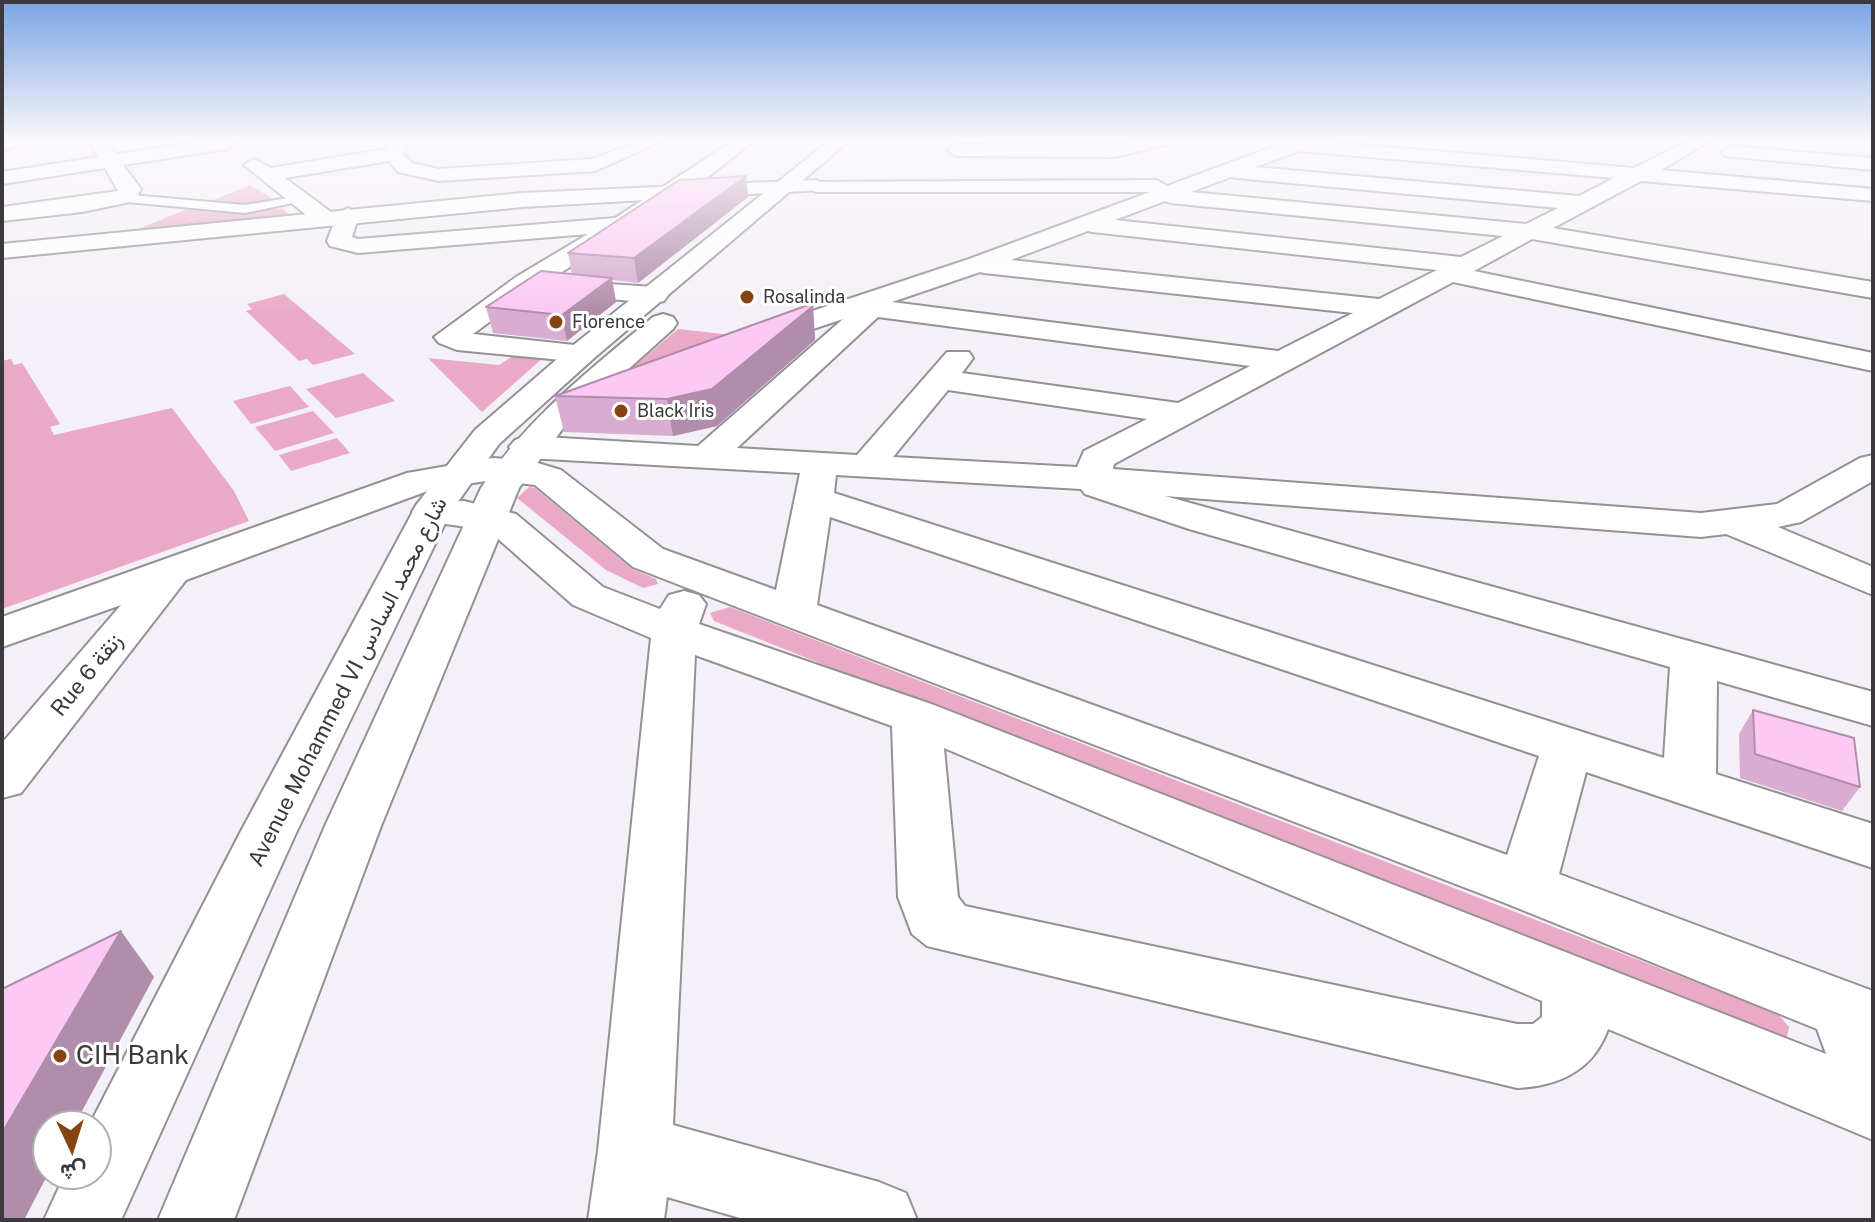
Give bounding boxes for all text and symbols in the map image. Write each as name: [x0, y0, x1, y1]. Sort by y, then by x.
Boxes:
place label: Rosalinda: [763, 286, 845, 308]
marker: Rosalinda: [738, 288, 756, 306]
place label: Florence: [572, 311, 645, 333]
marker: Florence: [547, 313, 565, 331]
place label: Black Iris: [637, 400, 714, 422]
marker: Black Iris: [612, 402, 630, 420]
street label: Avenue Mohammed VI شارع محمد السادس: [243, 493, 453, 871]
street label: Rue 6 زنقة: [46, 628, 128, 722]
place label: CIH Bank: [76, 1040, 189, 1072]
marker: CIH Bank: [51, 1047, 69, 1065]
north arrow: [32, 1110, 112, 1190]
text: ش: [59, 1158, 88, 1186]

